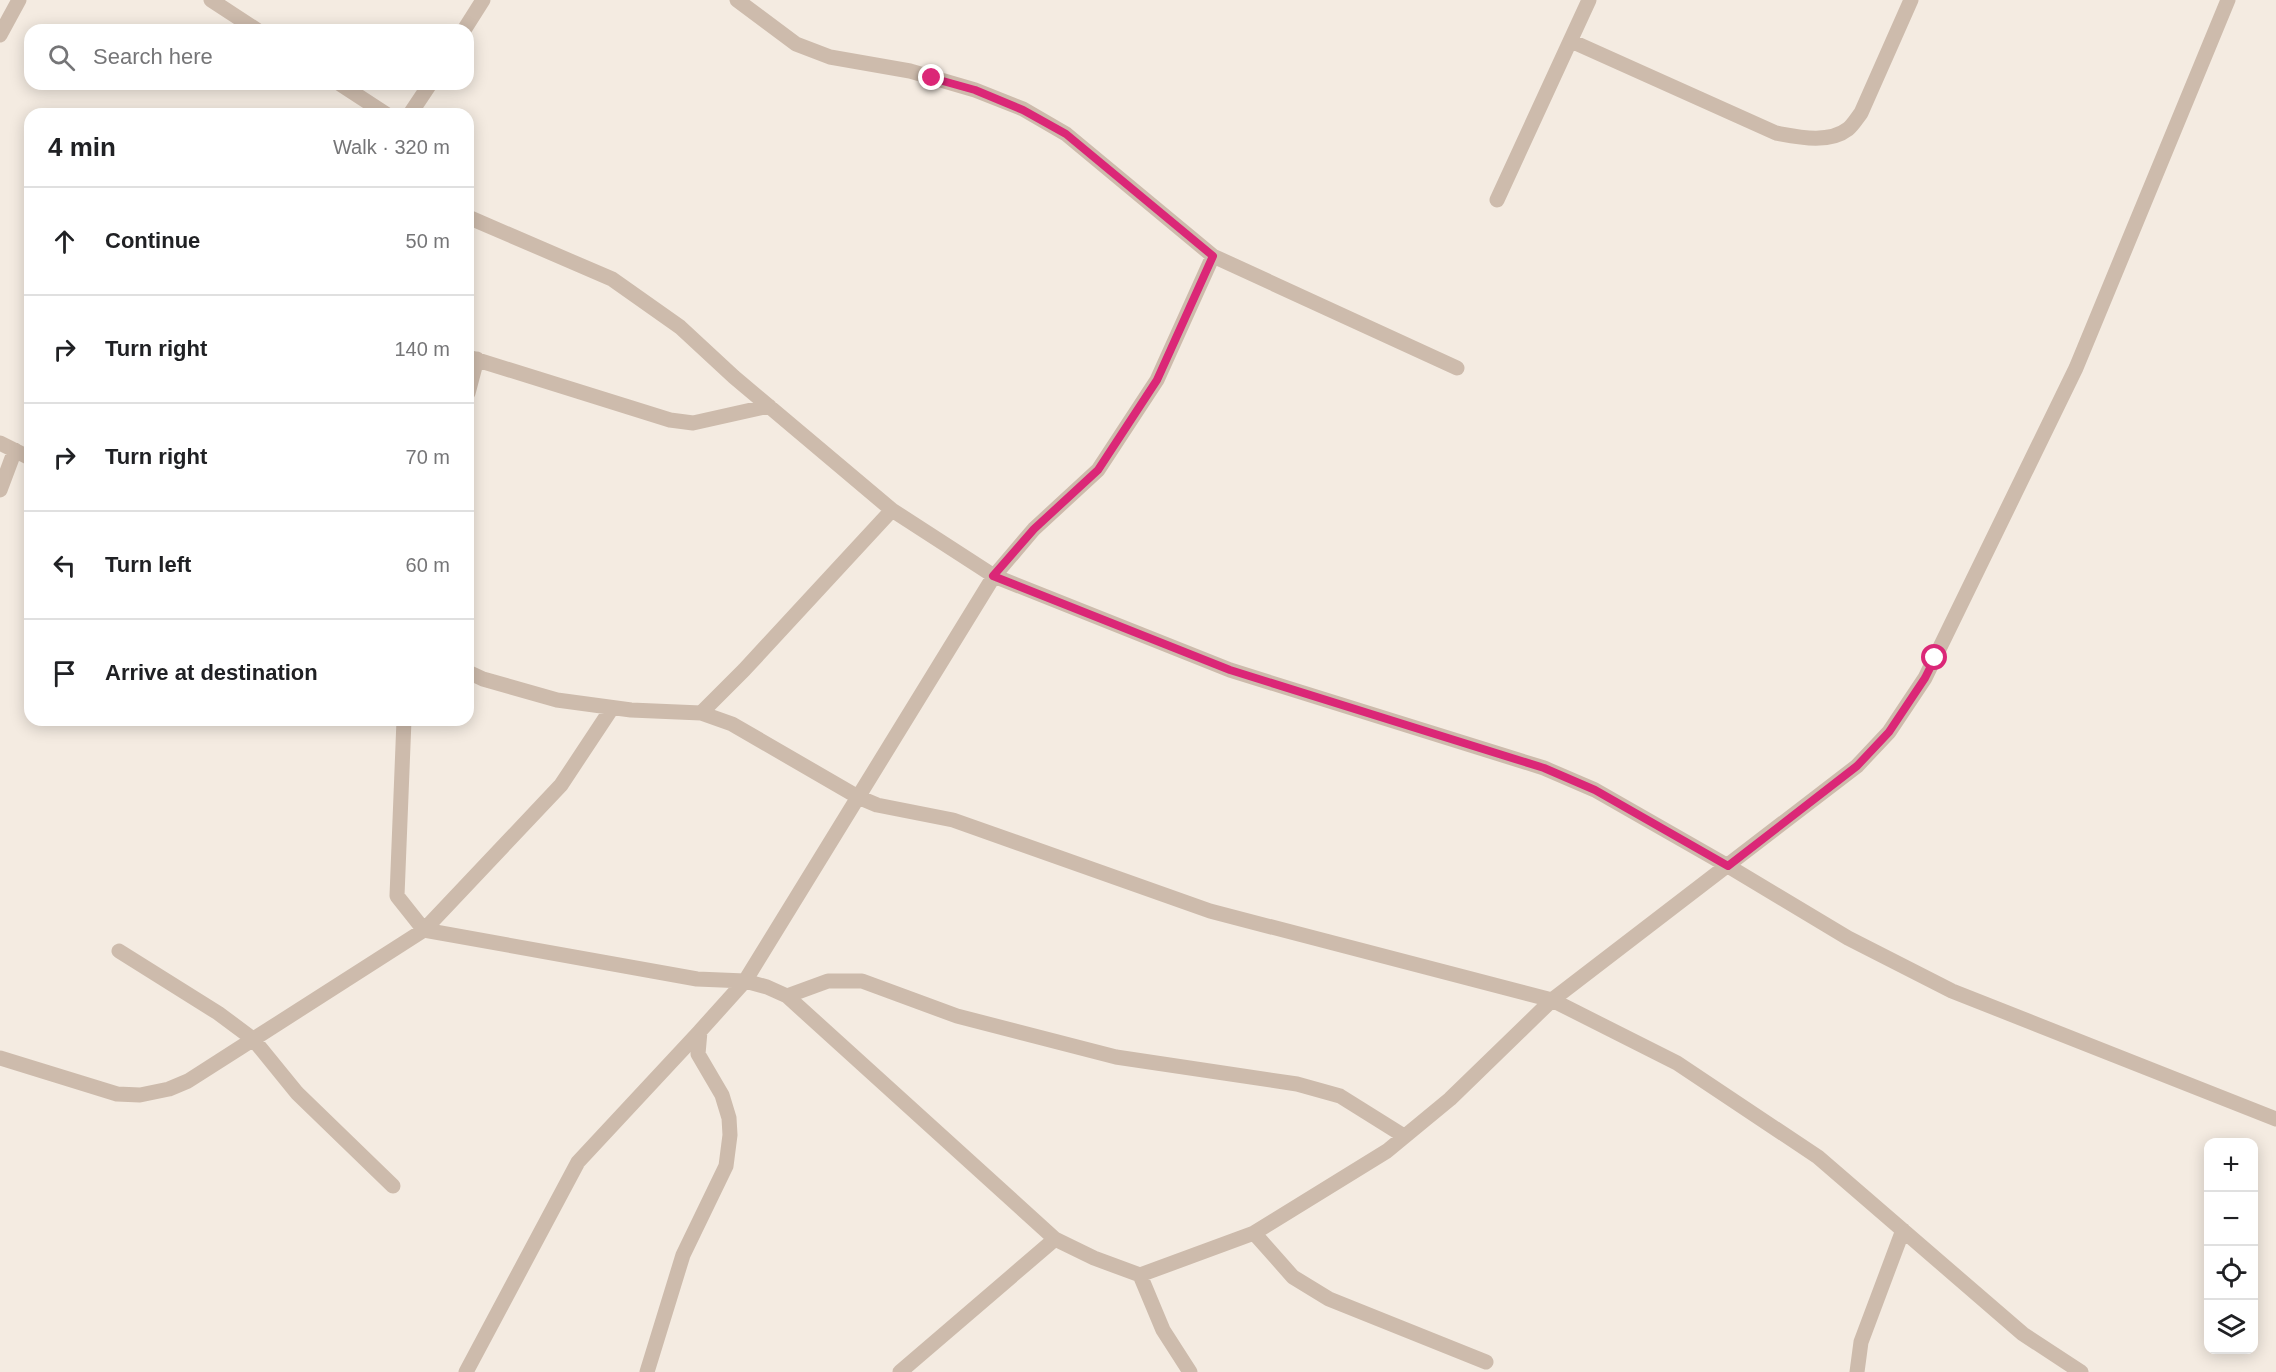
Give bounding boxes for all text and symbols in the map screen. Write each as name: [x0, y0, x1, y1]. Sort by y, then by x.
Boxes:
search box: [24, 24, 474, 90]
icon: search: [45, 41, 78, 74]
text: Search here: [93, 44, 213, 69]
route end: [918, 64, 944, 90]
text: 4 min: [48, 132, 116, 162]
text: Walk · 320 m: [333, 136, 450, 158]
icon: ahead: [48, 225, 81, 258]
text: Continue: [105, 228, 200, 253]
text: 50 m: [406, 230, 450, 252]
icon: right: [48, 333, 81, 366]
text: Turn right: [105, 336, 207, 361]
text: 140 m: [394, 338, 450, 360]
icon: right: [48, 441, 81, 474]
text: Turn right: [105, 444, 207, 469]
text: 70 m: [406, 446, 450, 468]
icon: left: [48, 549, 81, 582]
text: Turn left: [105, 552, 191, 577]
text: 60 m: [406, 554, 450, 576]
route start: [1921, 644, 1947, 670]
icon: arrive: [48, 657, 81, 690]
text: Arrive at destination: [105, 660, 318, 685]
map controls: [2204, 1138, 2258, 1354]
button: +: [2204, 1138, 2258, 1192]
button: −: [2204, 1192, 2258, 1246]
button: locate: [2204, 1246, 2258, 1300]
button: layers: [2204, 1300, 2258, 1354]

